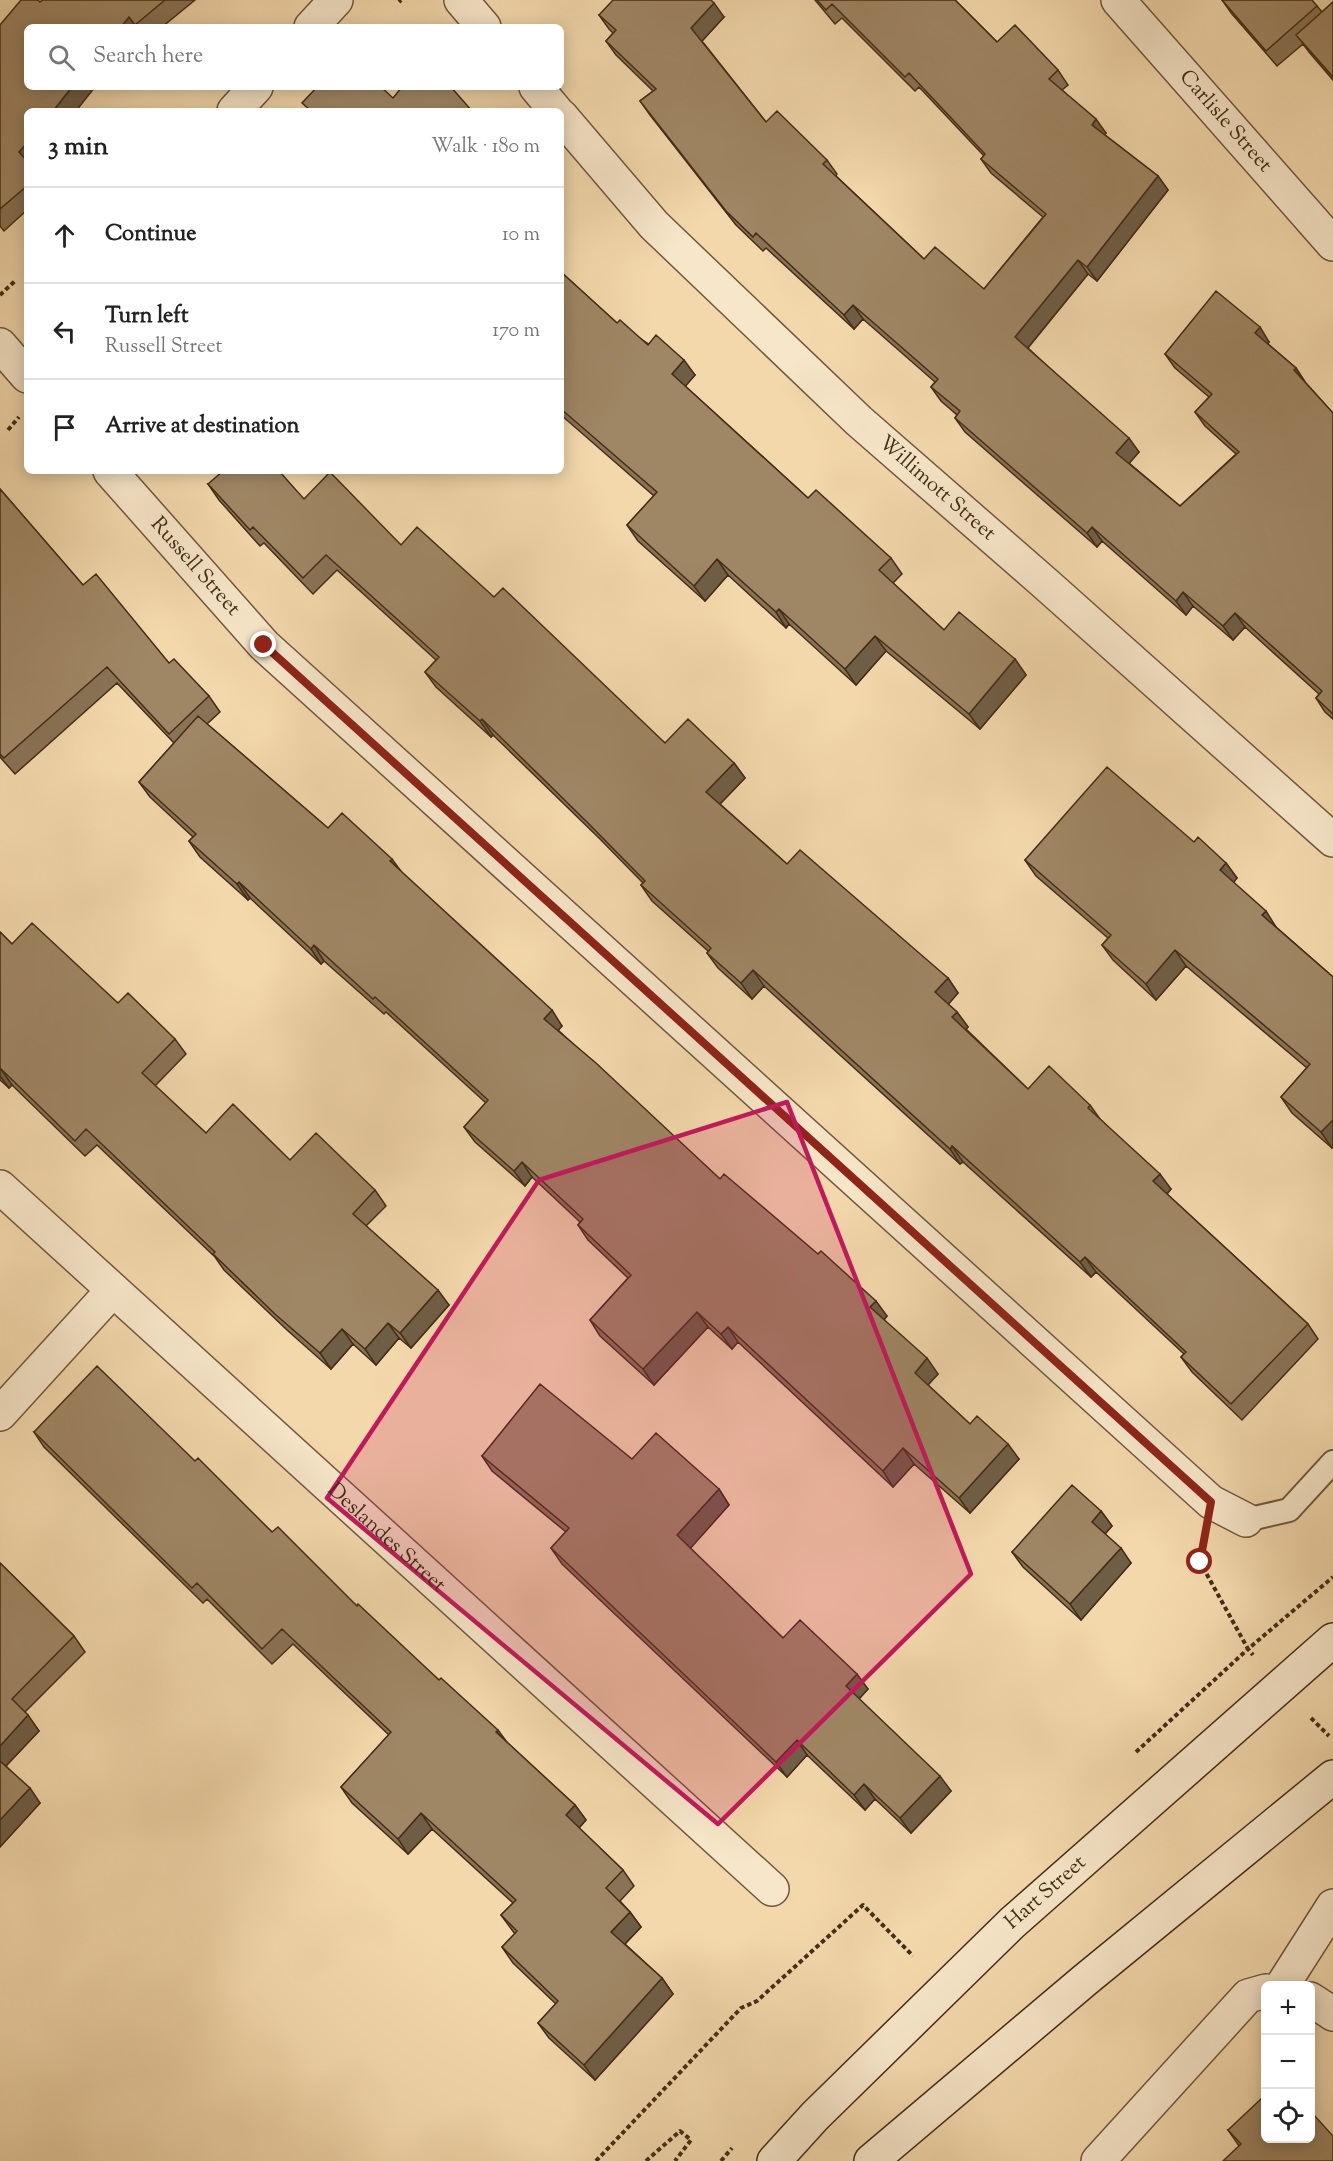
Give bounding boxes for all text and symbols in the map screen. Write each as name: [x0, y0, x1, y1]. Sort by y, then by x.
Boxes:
search box: [24, 24, 564, 90]
icon: search: [45, 41, 78, 74]
text: Search here: [93, 41, 203, 73]
street label: Carlisle Street: [1171, 64, 1279, 180]
text: 3 min: [48, 129, 108, 166]
text: Walk · 180 m: [431, 133, 540, 162]
icon: ahead: [48, 219, 81, 252]
text: Continue: [105, 219, 196, 251]
text: 10 m: [502, 221, 540, 250]
text: Turn left: [105, 301, 188, 333]
icon: left: [48, 315, 81, 348]
text: 170 m: [492, 317, 540, 346]
text: Russell Street: [105, 333, 222, 362]
icon: arrive: [48, 411, 81, 444]
text: Arrive at destination: [105, 411, 300, 443]
street label: Willimott Street: [871, 429, 1002, 549]
street label: Russell Street: [143, 511, 247, 623]
route end: [250, 631, 276, 657]
street label: Deslandes Street: [320, 1476, 452, 1600]
route start: [1186, 1548, 1212, 1574]
street label: Hart Street: [999, 1849, 1093, 1937]
map controls: [1261, 1981, 1315, 2143]
button: +: [1261, 1981, 1315, 2035]
button: −: [1261, 2035, 1315, 2089]
button: locate: [1261, 2089, 1315, 2143]

